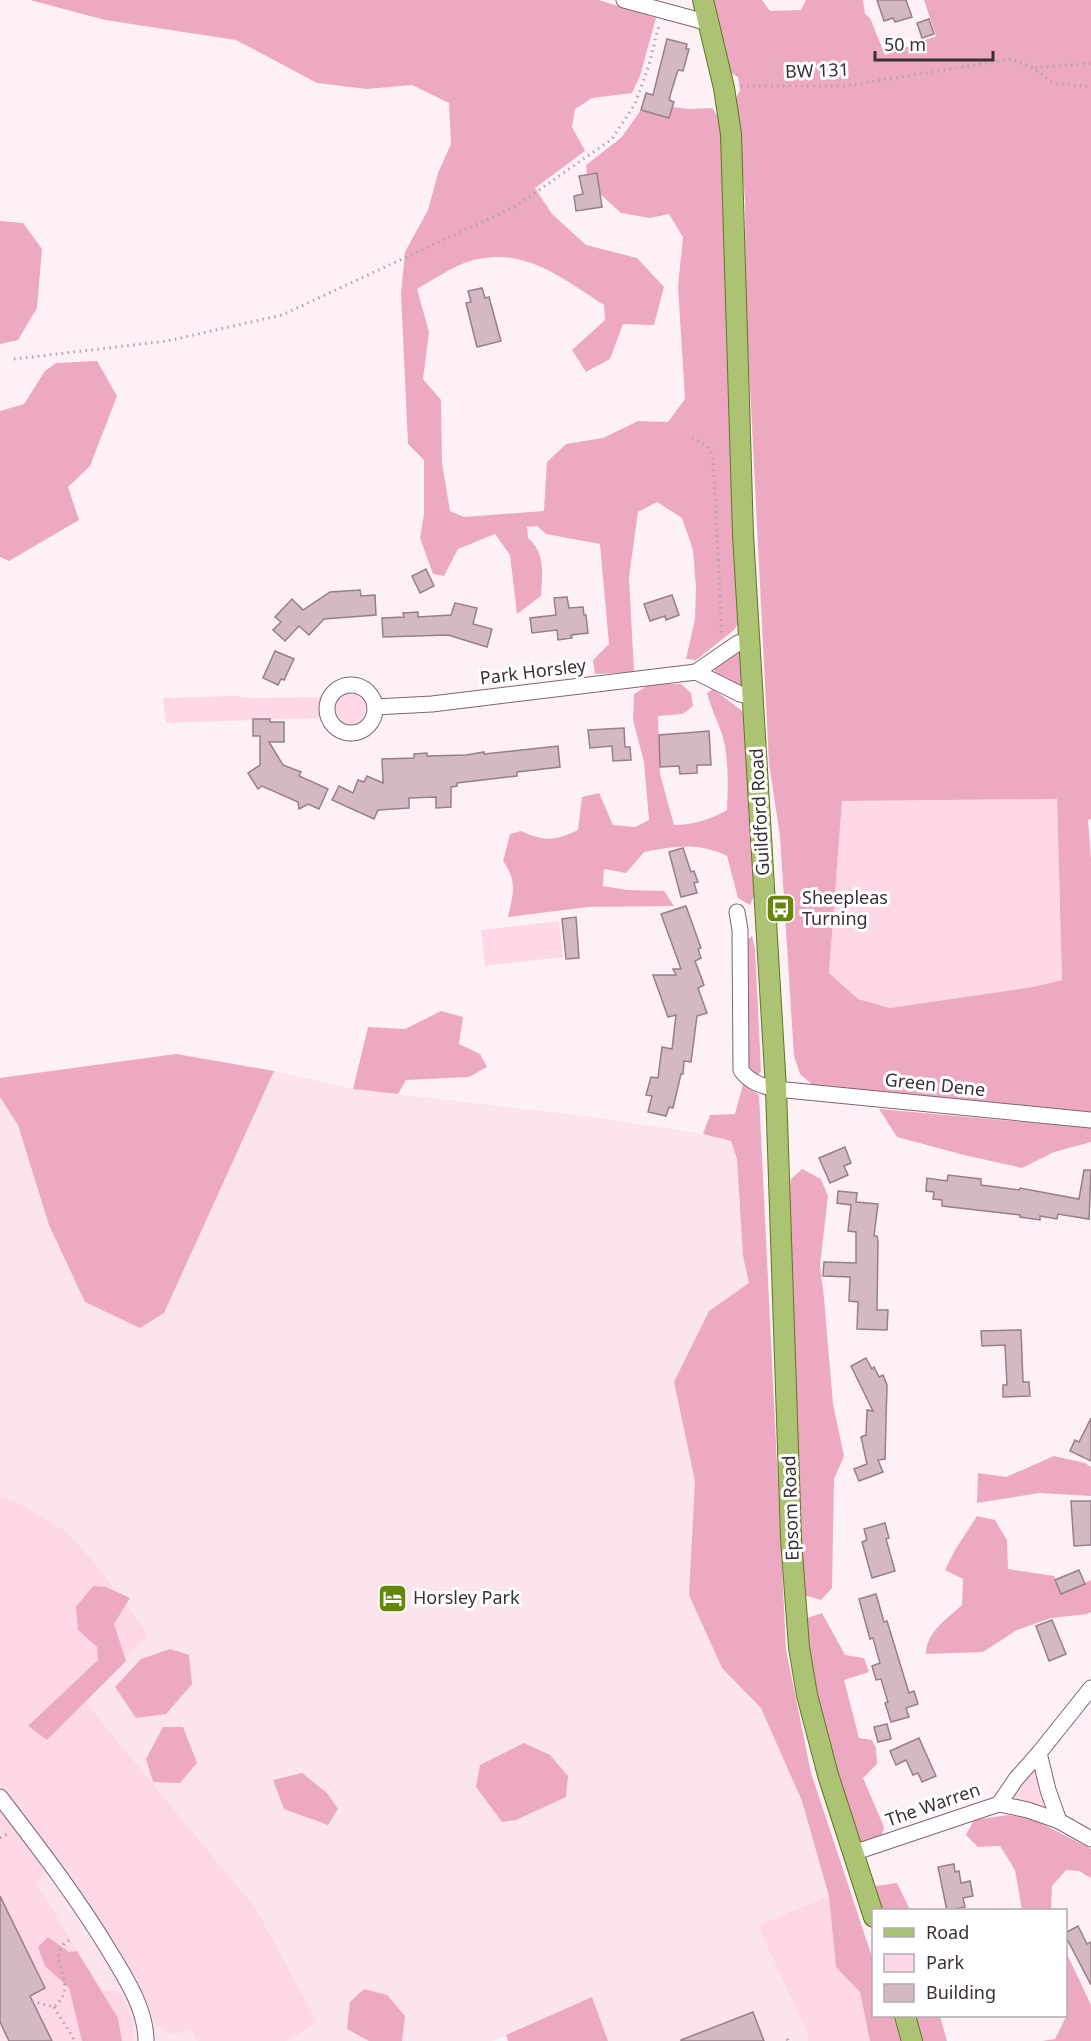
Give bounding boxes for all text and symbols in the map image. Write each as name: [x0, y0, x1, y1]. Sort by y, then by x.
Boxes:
scale bar: [875, 24, 994, 62]
text: 50 m: [884, 32, 926, 56]
street label: BW 131: [785, 57, 849, 83]
street label: Park Horsley: [479, 653, 588, 689]
street label: Guildford Road: [744, 748, 774, 876]
place label: Sheepleas Turning: [802, 885, 888, 930]
bus stop icon: Sheepleas Turning: [765, 892, 797, 924]
street label: Green Dene: [884, 1067, 987, 1101]
street label: Epsom Road: [776, 1455, 804, 1561]
hotel icon: Horsley Park: [376, 1582, 408, 1614]
place label: Horsley Park: [413, 1585, 520, 1609]
street label: The Warren: [882, 1777, 983, 1831]
legend: [872, 1909, 1067, 2017]
text: Road: [926, 1920, 969, 1944]
text: Park: [926, 1950, 964, 1974]
text: Building: [926, 1980, 996, 2004]

